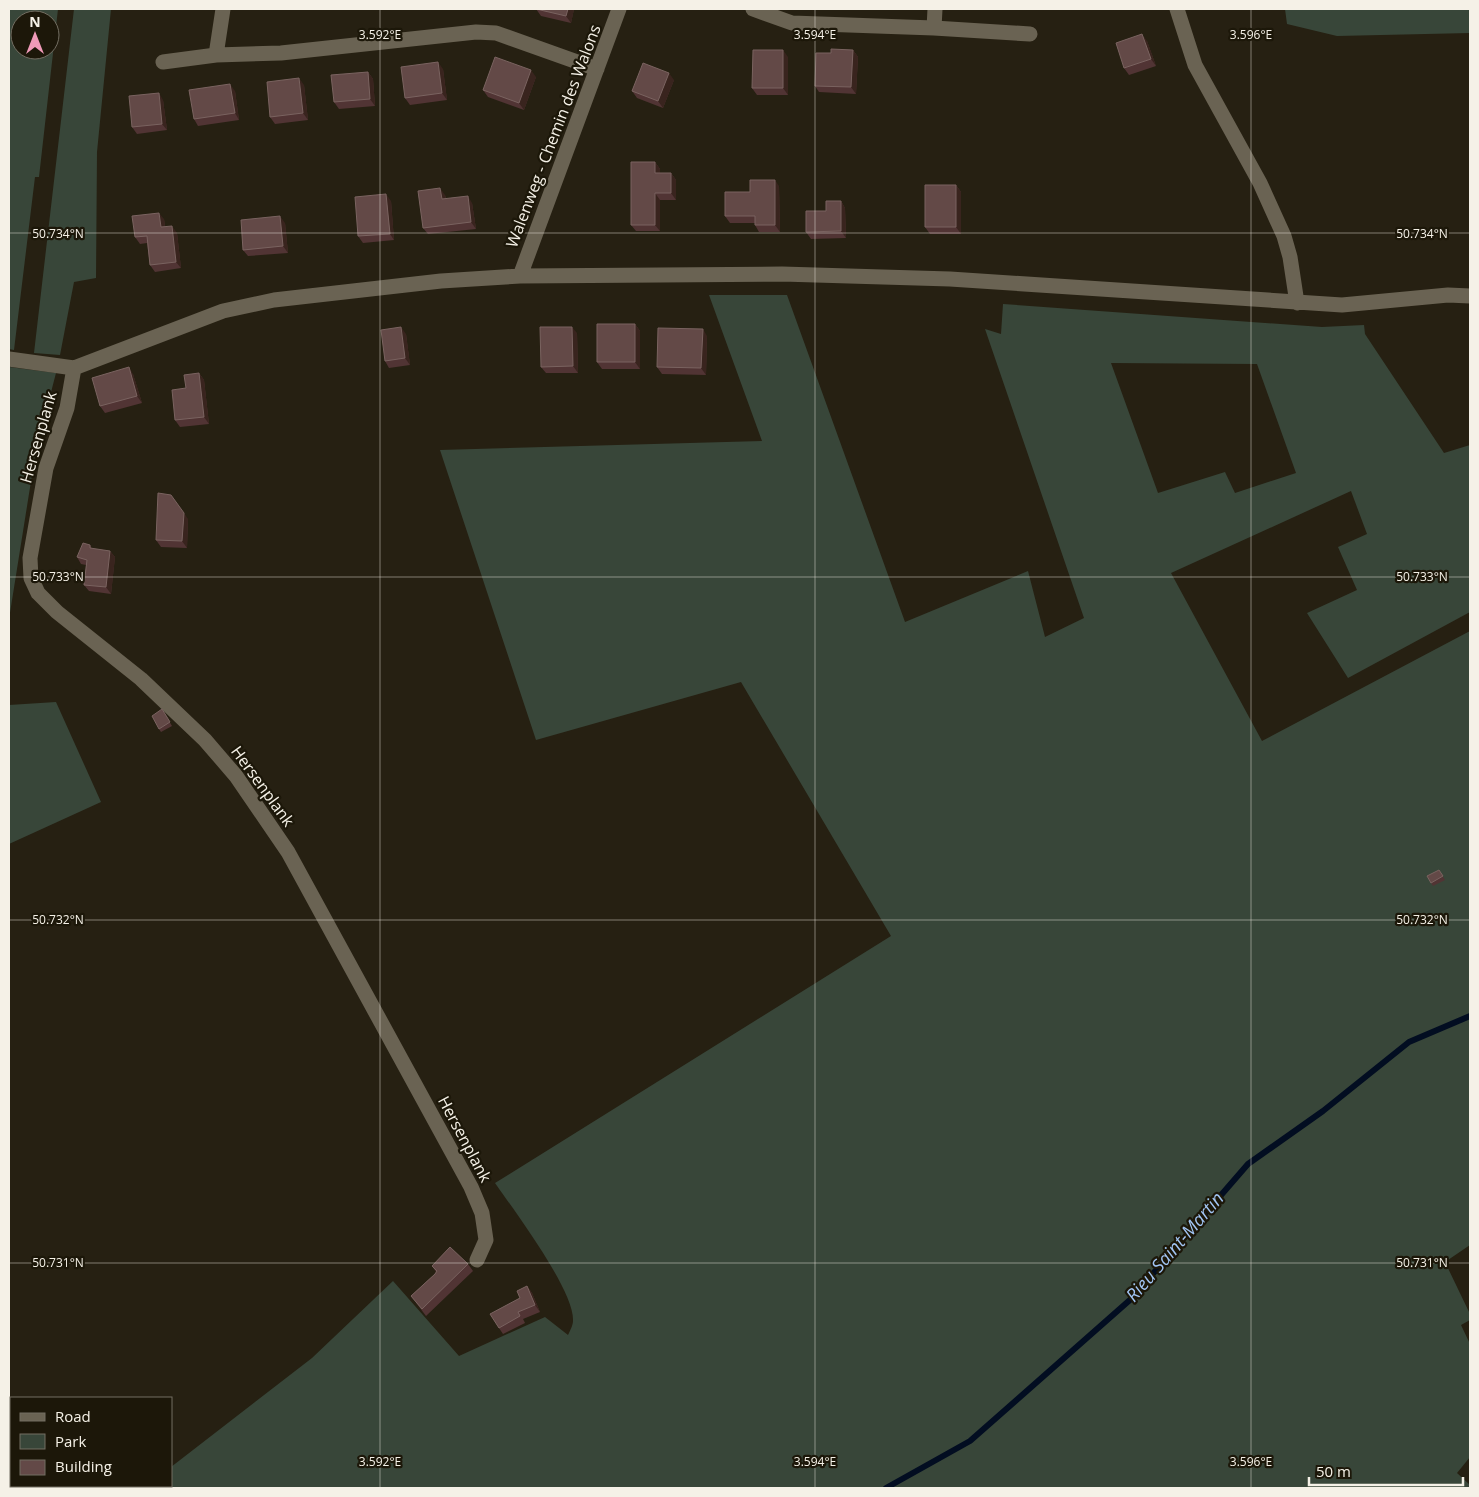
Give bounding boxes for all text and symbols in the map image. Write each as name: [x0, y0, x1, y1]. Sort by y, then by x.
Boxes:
north arrow: [10, 10, 60, 60]
text: N: [29, 12, 41, 31]
street label: Walenweg - Chemin des Walons: [500, 21, 606, 251]
text: 3.592°E: [359, 26, 401, 43]
text: 3.594°E: [794, 26, 836, 43]
text: 3.596°E: [1230, 26, 1272, 43]
text: 50.734°N: [32, 225, 84, 242]
text: 50.734°N: [1396, 225, 1448, 242]
street label: Hersenplank: [14, 388, 62, 486]
text: 50.733°N: [32, 568, 84, 585]
text: 50.733°N: [1396, 568, 1448, 585]
street label: Hersenplank: [226, 741, 300, 831]
text: 50.732°N: [32, 911, 84, 928]
text: 50.732°N: [1396, 911, 1448, 928]
street label: Hersenplank: [433, 1092, 497, 1186]
water label: Rieu Saint-Martin: [1120, 1186, 1228, 1306]
text: 50.731°N: [32, 1254, 84, 1271]
text: 50.731°N: [1396, 1254, 1448, 1271]
legend: [10, 1397, 172, 1487]
text: Road: [55, 1406, 91, 1426]
text: Park: [55, 1431, 86, 1451]
text: 3.592°E: [359, 1453, 401, 1470]
text: 3.594°E: [794, 1453, 836, 1470]
text: 3.596°E: [1230, 1453, 1272, 1470]
scale bar: [1309, 1454, 1463, 1486]
text: Building: [55, 1456, 112, 1476]
text: 50 m: [1316, 1461, 1351, 1481]

